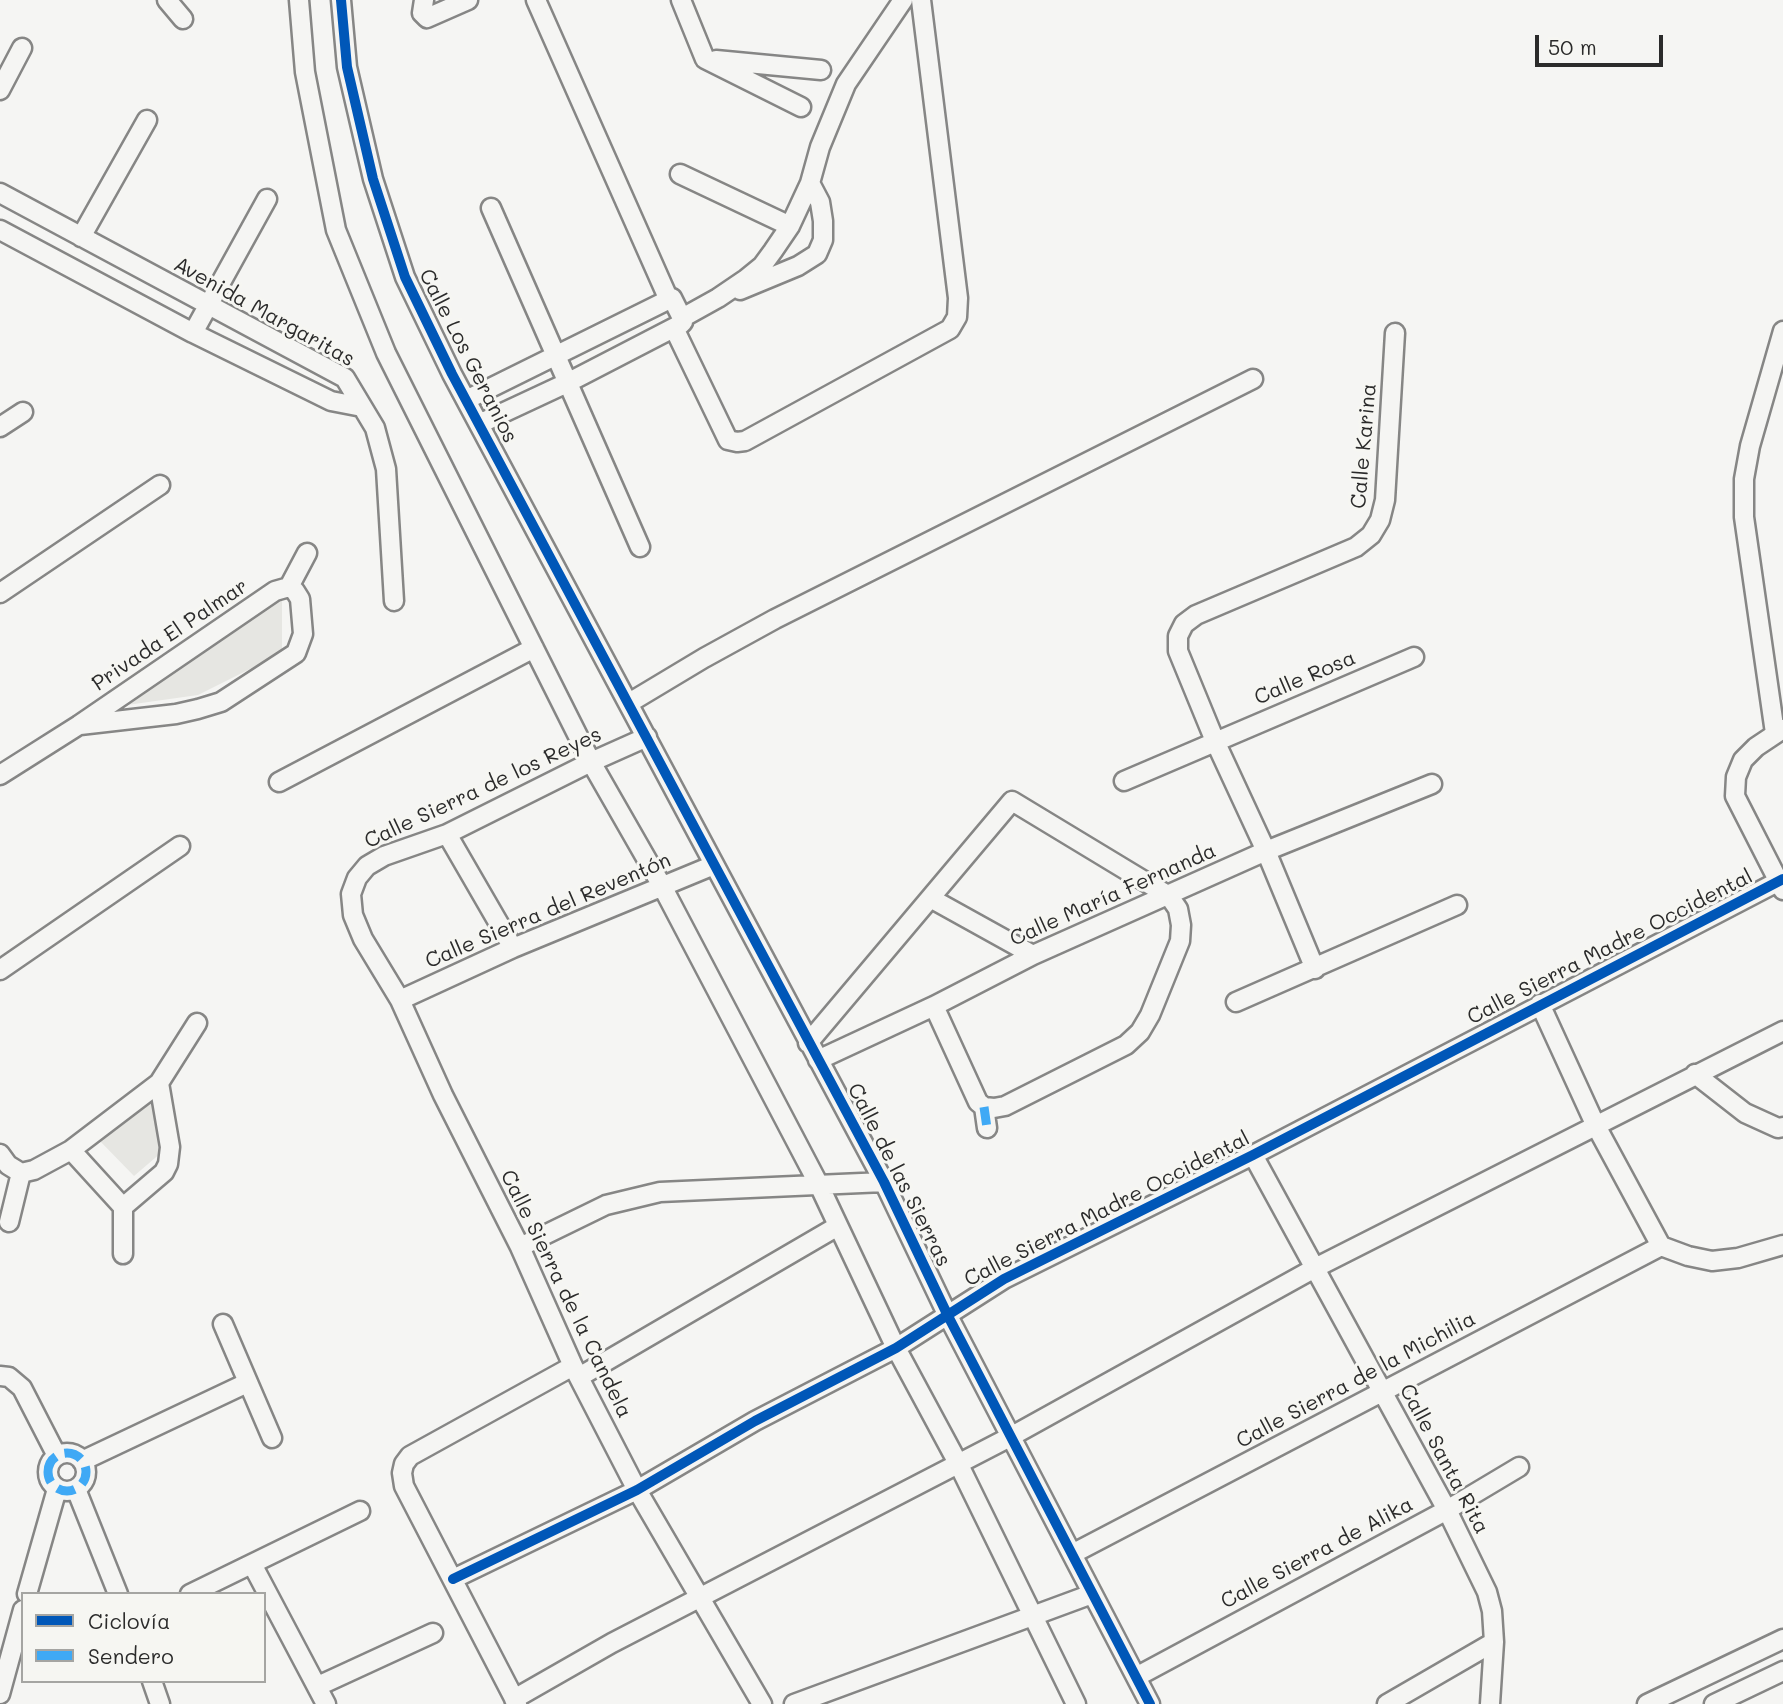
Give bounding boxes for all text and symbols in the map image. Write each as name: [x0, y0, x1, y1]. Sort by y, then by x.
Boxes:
scale bar: [1538, 21, 1666, 65]
text: 50 m: [1548, 33, 1597, 60]
street label: Avenida Margaritas: [169, 252, 359, 372]
street label: Calle Los Geranios: [413, 265, 523, 447]
street label: Calle Karina: [1346, 382, 1382, 510]
street label: Privada El Palmar: [87, 573, 253, 697]
street label: Calle Rosa: [1251, 645, 1359, 711]
street label: Calle Sierra de los Reyes: [360, 722, 606, 854]
street label: Calle María Fernanda: [1006, 838, 1220, 952]
street label: Calle Sierra del Reventón: [421, 848, 675, 974]
street label: Calle Sierra Madre Occidental: [1463, 864, 1757, 1030]
street label: Calle de las Sierras: [842, 1079, 956, 1271]
street label: Calle Sierra Madre Occidental: [960, 1126, 1254, 1292]
street label: Calle Sierra de la Candela: [495, 1166, 637, 1422]
street label: Calle Sierra de la Michilia: [1232, 1306, 1480, 1454]
street label: Calle Santa Rita: [1394, 1380, 1494, 1538]
street label: Calle Sierra de Alika: [1217, 1492, 1417, 1614]
legend: [21, 1592, 266, 1683]
text: Ciclovía: [88, 1607, 170, 1634]
text: Sendero: [88, 1642, 174, 1669]

